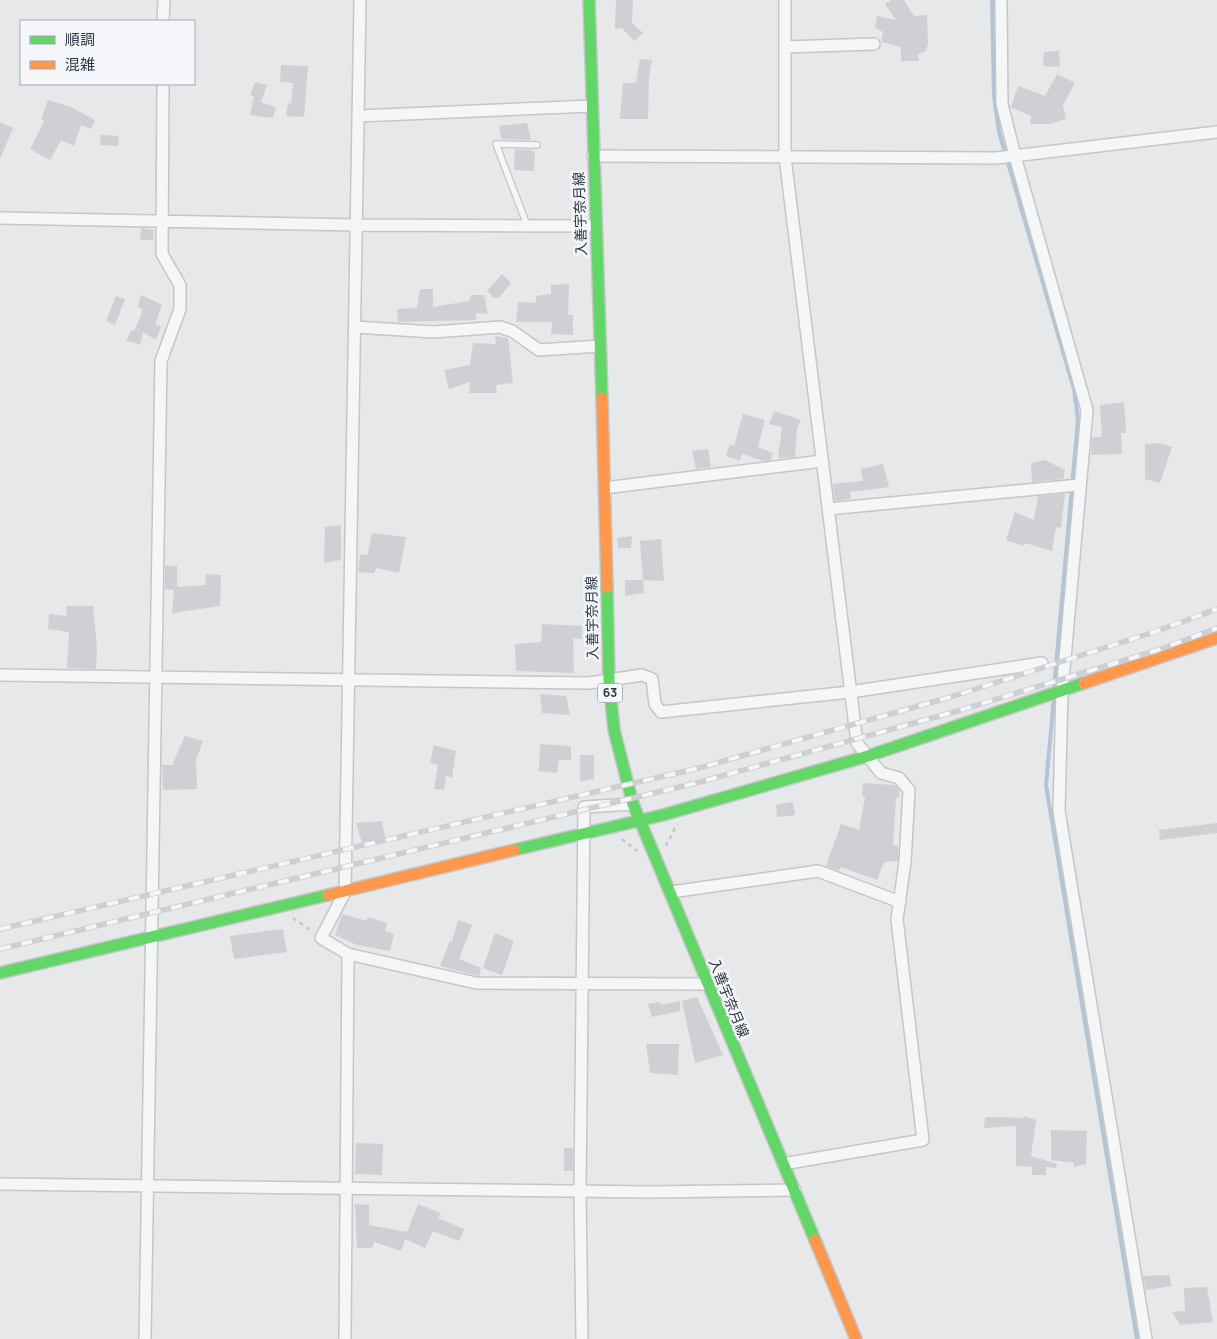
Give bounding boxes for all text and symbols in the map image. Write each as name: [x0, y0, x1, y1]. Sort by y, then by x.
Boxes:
legend: [20, 20, 195, 85]
text: 順調: [65, 29, 95, 50]
text: 混雑: [65, 54, 95, 75]
street label: 入善宇奈月線: [569, 172, 590, 256]
street label: 入善宇奈月線: [581, 576, 602, 660]
road number: 63: [598, 684, 622, 702]
street label: 入善宇奈月線: [705, 955, 754, 1040]

